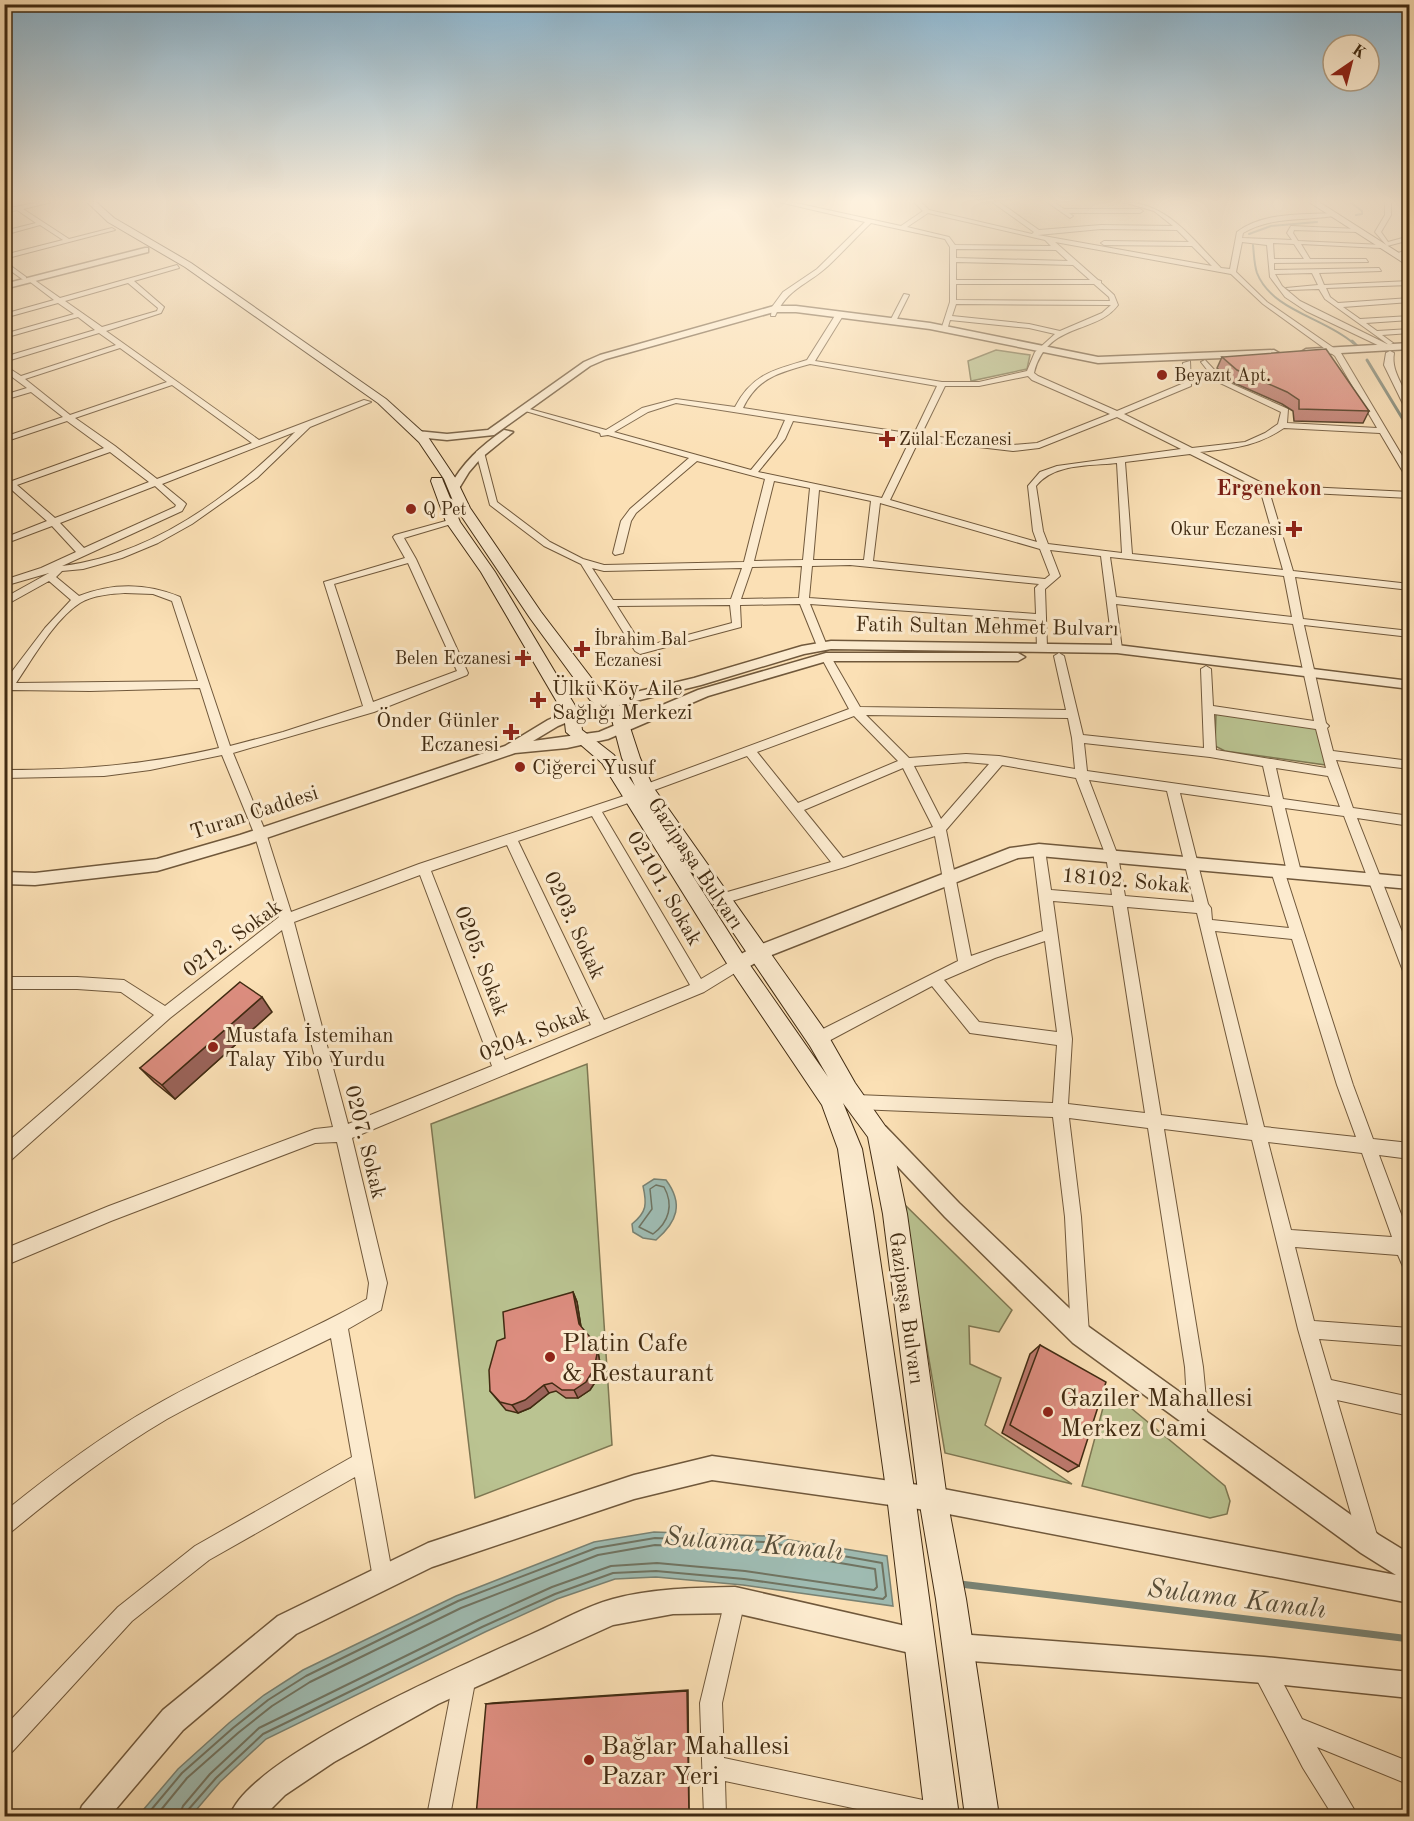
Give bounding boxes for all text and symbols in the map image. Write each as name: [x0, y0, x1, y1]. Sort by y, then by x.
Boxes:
north arrow: [1321, 33, 1381, 93]
text: K: [1349, 42, 1368, 62]
place label: Beyazıt Apt.: [1174, 367, 1271, 385]
marker: Beyazıt Apt.: [1155, 368, 1169, 382]
place label: Zülal Eczanesi: [899, 431, 1012, 449]
marker: Zülal Eczanesi: [880, 432, 894, 446]
district label: Ergenekon: [1216, 478, 1322, 500]
place label: Q Pet: [423, 501, 467, 519]
marker: Q Pet: [404, 502, 418, 516]
place label: Okur Eczanesi: [1170, 521, 1282, 539]
marker: Okur Eczanesi: [1287, 522, 1301, 536]
street label: Fatih Sultan Mehmet Bulvarı: [855, 615, 1119, 640]
place label: İbrahim Bal Eczanesi: [594, 628, 687, 670]
marker: İbrahim Bal Eczanesi: [575, 642, 589, 656]
place label: Belen Eczanesi: [395, 650, 511, 668]
marker: Belen Eczanesi: [516, 651, 530, 665]
place label: Ülkü Köy Aile Sağlığı Merkezi: [552, 675, 692, 724]
marker: Ülkü Köy Aile Sağlığı Merkezi: [529, 691, 547, 709]
place label: Önder Günler Eczanesi: [376, 707, 499, 756]
marker: Önder Günler Eczanesi: [504, 725, 518, 739]
place label: Ciğerci Yusuf: [532, 758, 656, 779]
marker: Ciğerci Yusuf: [513, 760, 527, 774]
street label: Turan Caddesi: [188, 783, 321, 844]
street label: Gazipaşa Bulvarı: [643, 794, 746, 933]
street label: 02101. Sokak: [623, 828, 705, 950]
street label: 18102. Sokak: [1061, 865, 1191, 898]
street label: 0203. Sokak: [540, 869, 608, 983]
street label: 0212. Sokak: [180, 897, 286, 982]
street label: 0205. Sokak: [450, 904, 511, 1020]
street label: 0204. Sokak: [477, 1003, 592, 1066]
place label: Mustafa İstemihan Talay Yibo Yurdu: [225, 1022, 394, 1071]
marker: Mustafa İstemihan Talay Yibo Yurdu: [206, 1040, 220, 1054]
street label: 0207. Sokak: [340, 1083, 389, 1201]
street label: Gazipaşa Bulvarı: [884, 1231, 927, 1386]
place label: Platin Cafe & Restaurant: [562, 1331, 714, 1387]
marker: Platin Cafe & Restaurant: [543, 1350, 557, 1364]
place label: Gaziler Mahallesi Merkez Cami: [1060, 1386, 1253, 1442]
marker: Gaziler Mahallesi Merkez Cami: [1041, 1405, 1055, 1419]
water label: Sulama Kanalı: [663, 1523, 845, 1566]
water label: Sulama Kanalı: [1146, 1575, 1328, 1624]
place label: Bağlar Mahallesi Pazar Yeri: [601, 1734, 790, 1790]
marker: Bağlar Mahallesi Pazar Yeri: [582, 1753, 596, 1767]

